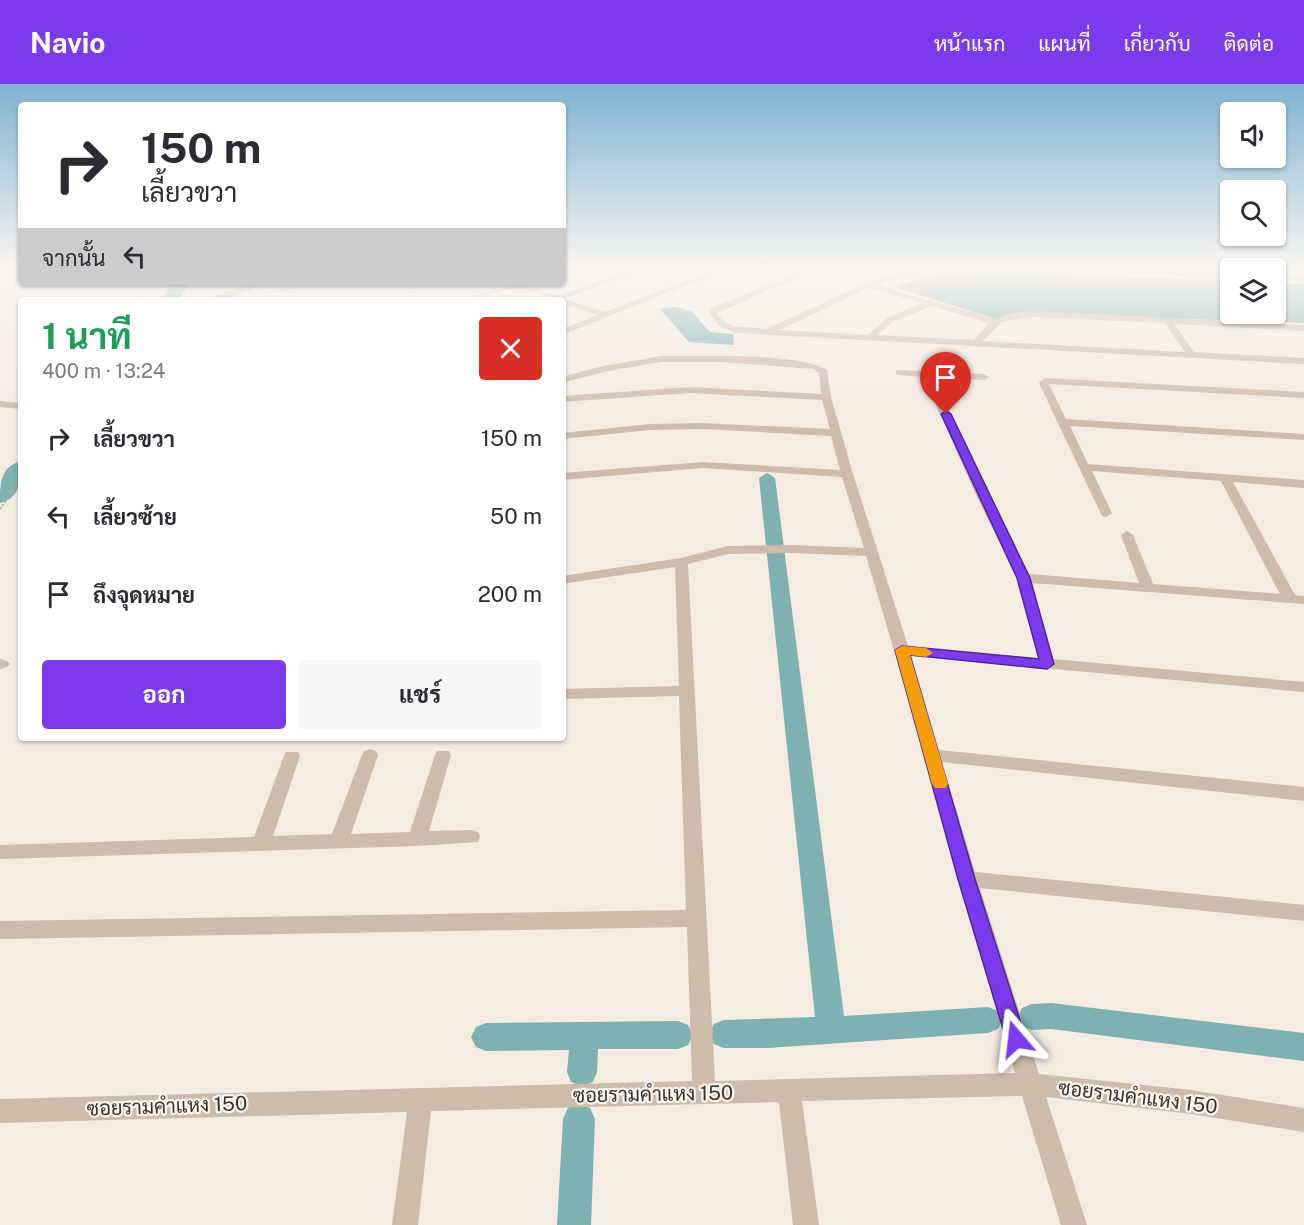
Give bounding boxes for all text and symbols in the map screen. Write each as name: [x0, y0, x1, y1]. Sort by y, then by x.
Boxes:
text: Navio: [30, 26, 105, 59]
text: หน้าแรก: [934, 31, 1005, 56]
text: แผนที่: [1038, 31, 1091, 56]
text: เกี่ยวกับ: [1124, 31, 1191, 56]
text: ติดต่อ: [1224, 31, 1274, 56]
map controls: [1220, 102, 1286, 324]
button: sound: [1220, 102, 1286, 168]
text: 150 m: [141, 123, 261, 172]
icon: right: [42, 126, 120, 204]
text: เลี้ยวขวา: [141, 176, 237, 208]
button: search: [1220, 180, 1286, 246]
icon: left: [118, 240, 151, 273]
text: จากนั้น: [42, 245, 106, 271]
button: layers: [1220, 258, 1286, 324]
text: 1 นาที: [42, 315, 132, 357]
button: close: [479, 317, 542, 380]
pin: [920, 352, 971, 414]
text: 400 m · 13:24: [42, 359, 165, 383]
icon: arrive: [929, 361, 962, 394]
icon: right: [42, 422, 75, 455]
text: 150 m: [481, 425, 542, 451]
text: เลี้ยวขวา: [93, 426, 175, 452]
icon: left: [42, 500, 75, 533]
text: 50 m: [490, 503, 542, 529]
text: เลี้ยวซ้าย: [93, 504, 177, 530]
icon: arrive: [42, 578, 75, 611]
text: 200 m: [478, 581, 542, 607]
text: ถึงจุดหมาย: [93, 582, 195, 608]
button: ออก: [42, 660, 286, 729]
button: แชร์: [298, 660, 542, 729]
position arrow: [984, 1007, 1048, 1071]
street label: ซอยรามคำแหง 150: [1057, 1075, 1219, 1119]
street label: ซอยรามคำแหง 150: [573, 1081, 733, 1107]
street label: ซอยรามคำแหง 150: [86, 1091, 248, 1121]

